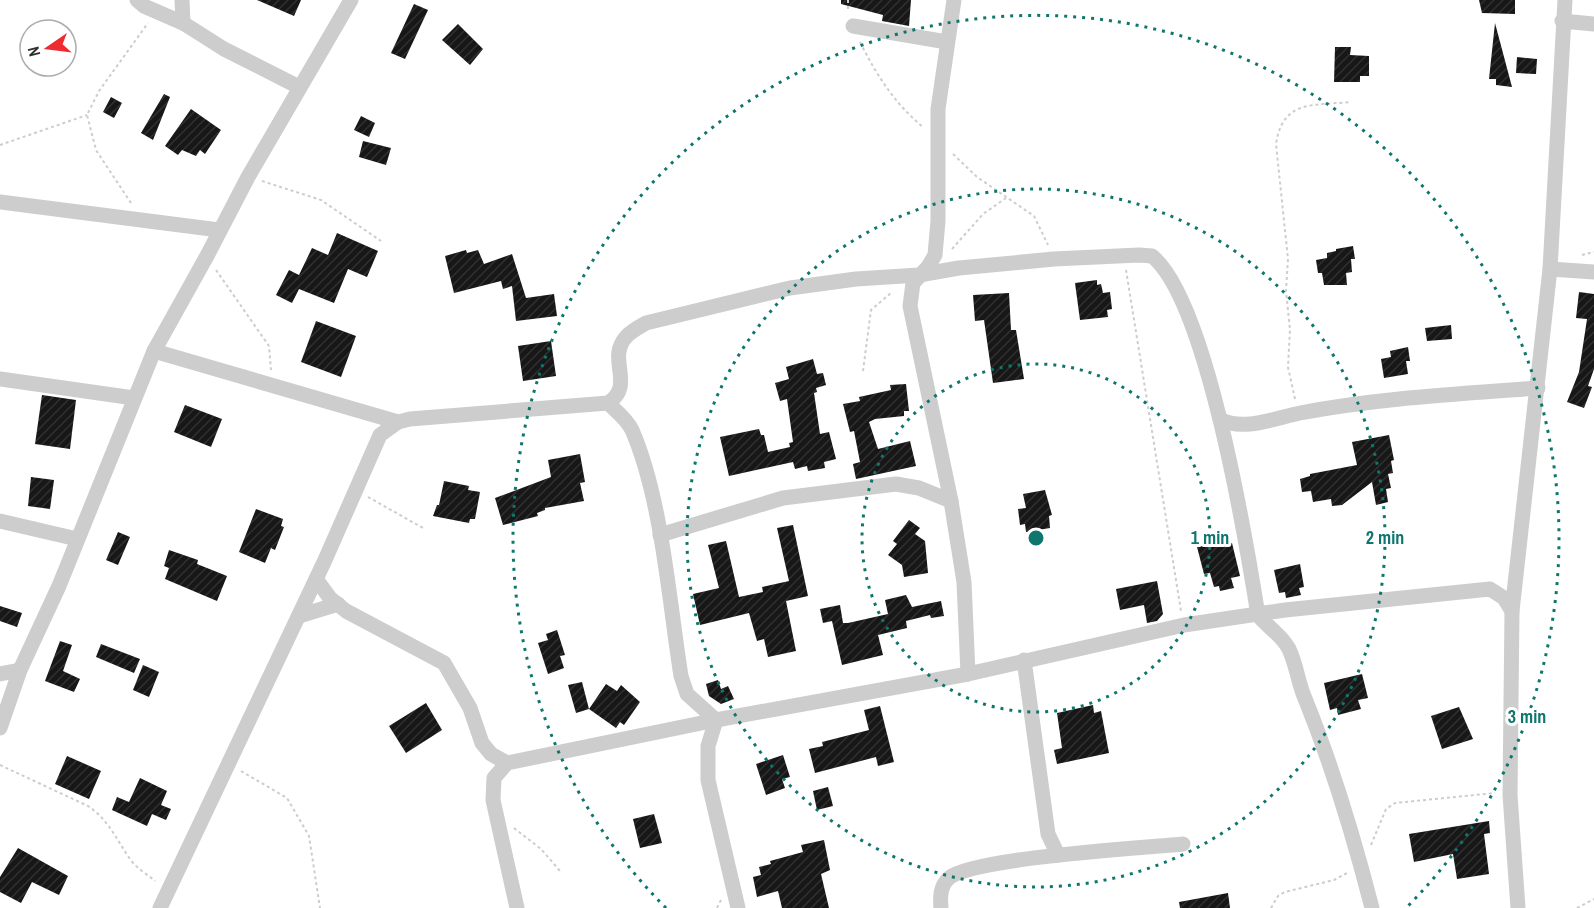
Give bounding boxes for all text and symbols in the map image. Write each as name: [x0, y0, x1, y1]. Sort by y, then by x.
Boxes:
north arrow: [18, 18, 78, 78]
text: N: [22, 44, 45, 59]
text: 1 min: [1191, 525, 1229, 550]
text: 2 min: [1366, 525, 1404, 550]
centre of rings: [1026, 528, 1046, 548]
text: 3 min: [1508, 704, 1546, 729]

